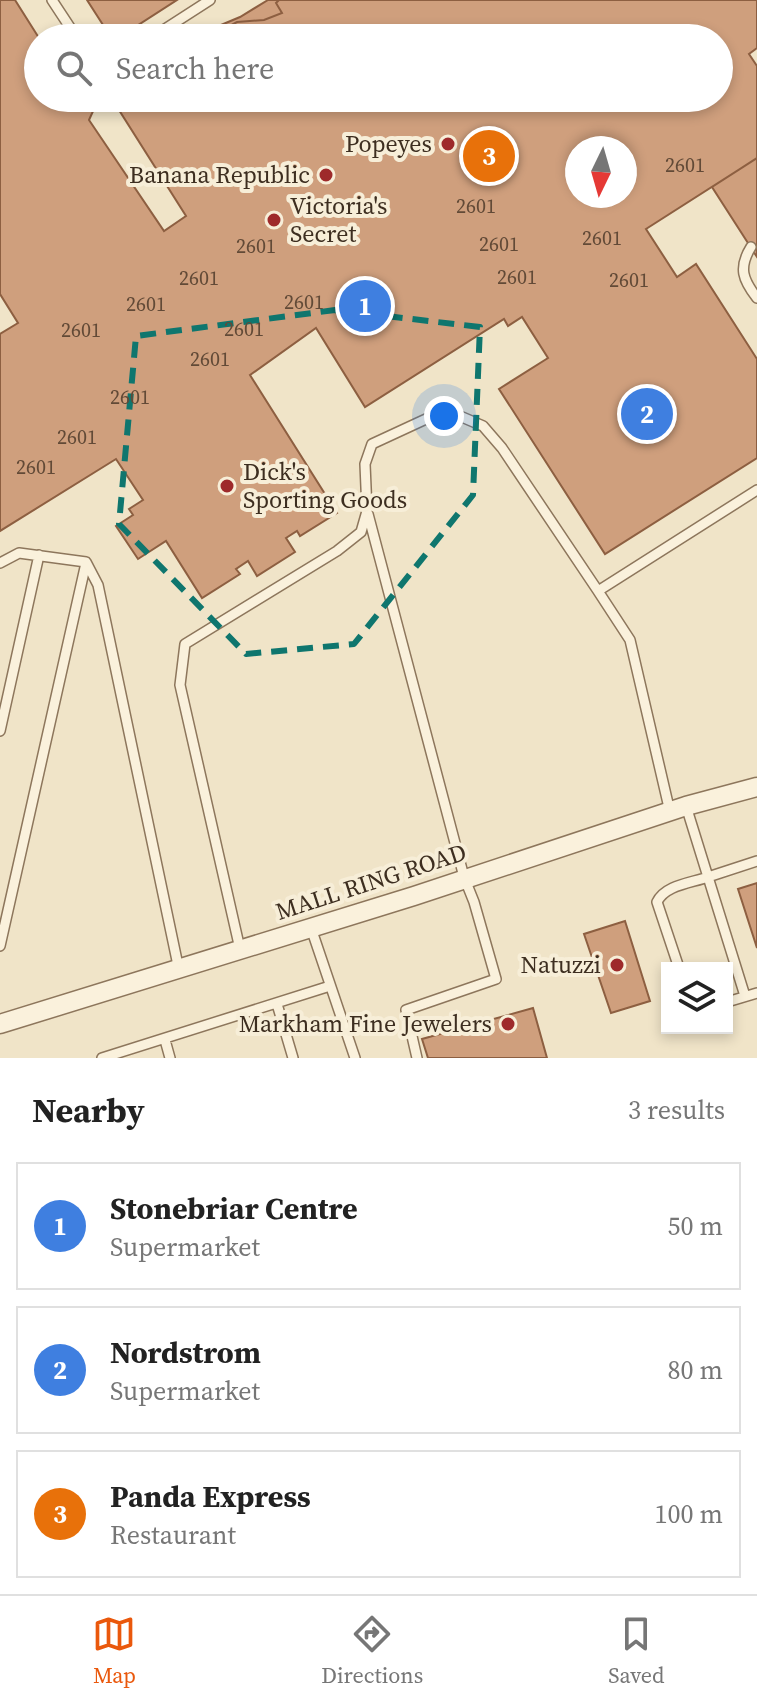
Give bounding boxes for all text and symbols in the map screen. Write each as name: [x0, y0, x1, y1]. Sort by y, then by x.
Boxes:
search box: [24, 24, 733, 112]
icon: search: [52, 46, 96, 90]
text: Search here: [116, 48, 274, 89]
pin: 3: [463, 126, 515, 186]
place label: Popeyes: [345, 127, 432, 160]
marker: Popeyes: [439, 135, 457, 153]
north arrow: [565, 136, 637, 208]
house number: 2601: [665, 151, 705, 179]
place label: Banana Republic: [129, 158, 310, 191]
marker: Banana Republic: [317, 166, 335, 184]
place label: Victoria's Secret: [290, 189, 387, 250]
house number: 2601: [456, 192, 496, 220]
marker: Victoria's Secret: [265, 211, 283, 229]
house number: 2601: [582, 224, 622, 252]
house number: 2601: [479, 230, 519, 258]
house number: 2601: [236, 232, 276, 260]
house number: 2601: [497, 263, 537, 291]
house number: 2601: [179, 264, 219, 292]
house number: 2601: [609, 266, 649, 294]
pin: 1: [339, 276, 391, 336]
house number: 2601: [284, 288, 324, 316]
house number: 2601: [126, 290, 166, 318]
house number: 2601: [224, 315, 264, 343]
house number: 2601: [61, 316, 101, 344]
house number: 2601: [190, 345, 230, 373]
house number: 2601: [110, 383, 150, 411]
pin: 2: [621, 384, 673, 444]
your location: [424, 396, 464, 436]
house number: 2601: [57, 423, 97, 451]
house number: 2601: [16, 453, 56, 481]
place label: Dick's Sporting Goods: [243, 455, 407, 516]
marker: Dick's Sporting Goods: [218, 477, 236, 495]
street label: MALL RING ROAD: [271, 835, 470, 928]
place label: Natuzzi: [521, 948, 601, 981]
marker: Natuzzi: [608, 956, 626, 974]
map controls: [661, 962, 733, 1034]
button: layers: [661, 962, 733, 1034]
place label: Markham Fine Jewelers: [239, 1007, 492, 1040]
marker: Markham Fine Jewelers: [499, 1015, 517, 1033]
text: Nearby: [32, 1087, 145, 1133]
text: 3 results: [628, 1092, 725, 1128]
text: Stonebriar Centre: [110, 1188, 358, 1229]
text: 1: [53, 1208, 67, 1244]
text: 50 m: [668, 1208, 723, 1244]
text: Supermarket: [110, 1229, 260, 1265]
text: Nordstrom: [110, 1332, 261, 1373]
text: 2: [53, 1352, 67, 1388]
text: 80 m: [668, 1352, 723, 1388]
text: Supermarket: [110, 1373, 260, 1409]
text: Panda Express: [110, 1476, 311, 1517]
text: 3: [53, 1496, 67, 1532]
text: 100 m: [655, 1496, 723, 1532]
text: Restaurant: [110, 1517, 236, 1553]
tab: Map: [92, 1612, 136, 1690]
tab: Directions: [321, 1612, 423, 1690]
tab: Saved: [608, 1612, 665, 1690]

